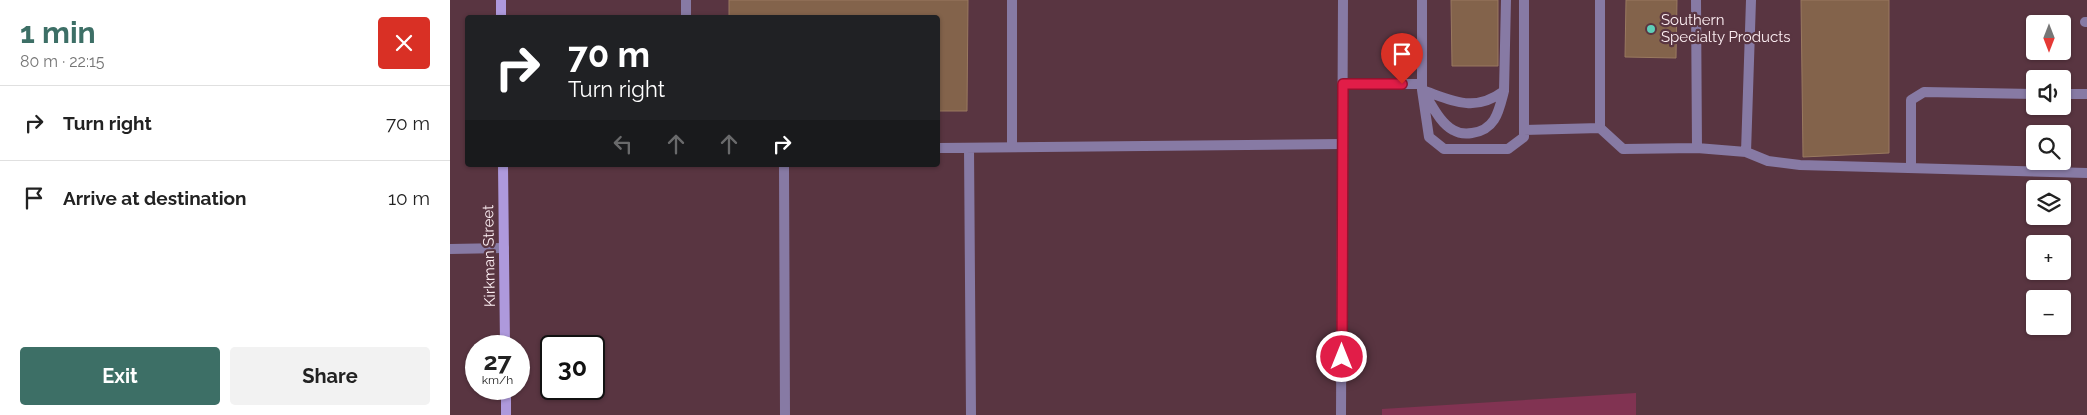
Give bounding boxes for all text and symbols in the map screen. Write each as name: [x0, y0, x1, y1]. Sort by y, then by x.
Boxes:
place label: Southern Specialty Products: [1661, 11, 1791, 46]
text: 1 min: [20, 15, 96, 50]
north arrow: [2026, 15, 2071, 60]
map controls: [2026, 15, 2071, 335]
button: close: [378, 17, 430, 69]
marker: Southern Specialty Products: [1645, 23, 1657, 35]
pin: [1381, 33, 1423, 84]
text: 70 m: [568, 34, 650, 75]
icon: right: [485, 35, 550, 100]
icon: arrive: [1388, 40, 1416, 68]
text: 80 m · 22:15: [20, 52, 105, 71]
button: sound: [2026, 70, 2071, 115]
text: Turn right: [568, 76, 665, 102]
icon: right: [20, 109, 48, 137]
text: Turn right: [63, 112, 152, 134]
text: 70 m: [386, 112, 430, 134]
button: search: [2026, 125, 2071, 170]
icon: left: [609, 130, 637, 158]
icon: ahead: [662, 130, 690, 158]
icon: ahead: [715, 130, 743, 158]
icon: right: [768, 130, 796, 158]
button: layers: [2026, 180, 2071, 225]
icon: arrive: [20, 184, 48, 212]
text: Arrive at destination: [63, 187, 247, 209]
text: 10 m: [388, 187, 430, 209]
street label: Kirkman Street: [479, 205, 499, 307]
button: +: [2026, 235, 2071, 280]
button: −: [2026, 290, 2071, 335]
position arrow: [1315, 330, 1367, 382]
speed limit sign: 30: [540, 335, 605, 400]
text: 27: [483, 346, 512, 376]
button: Exit: [20, 347, 220, 405]
button: Share: [230, 347, 430, 405]
text: km/h: [482, 373, 513, 387]

